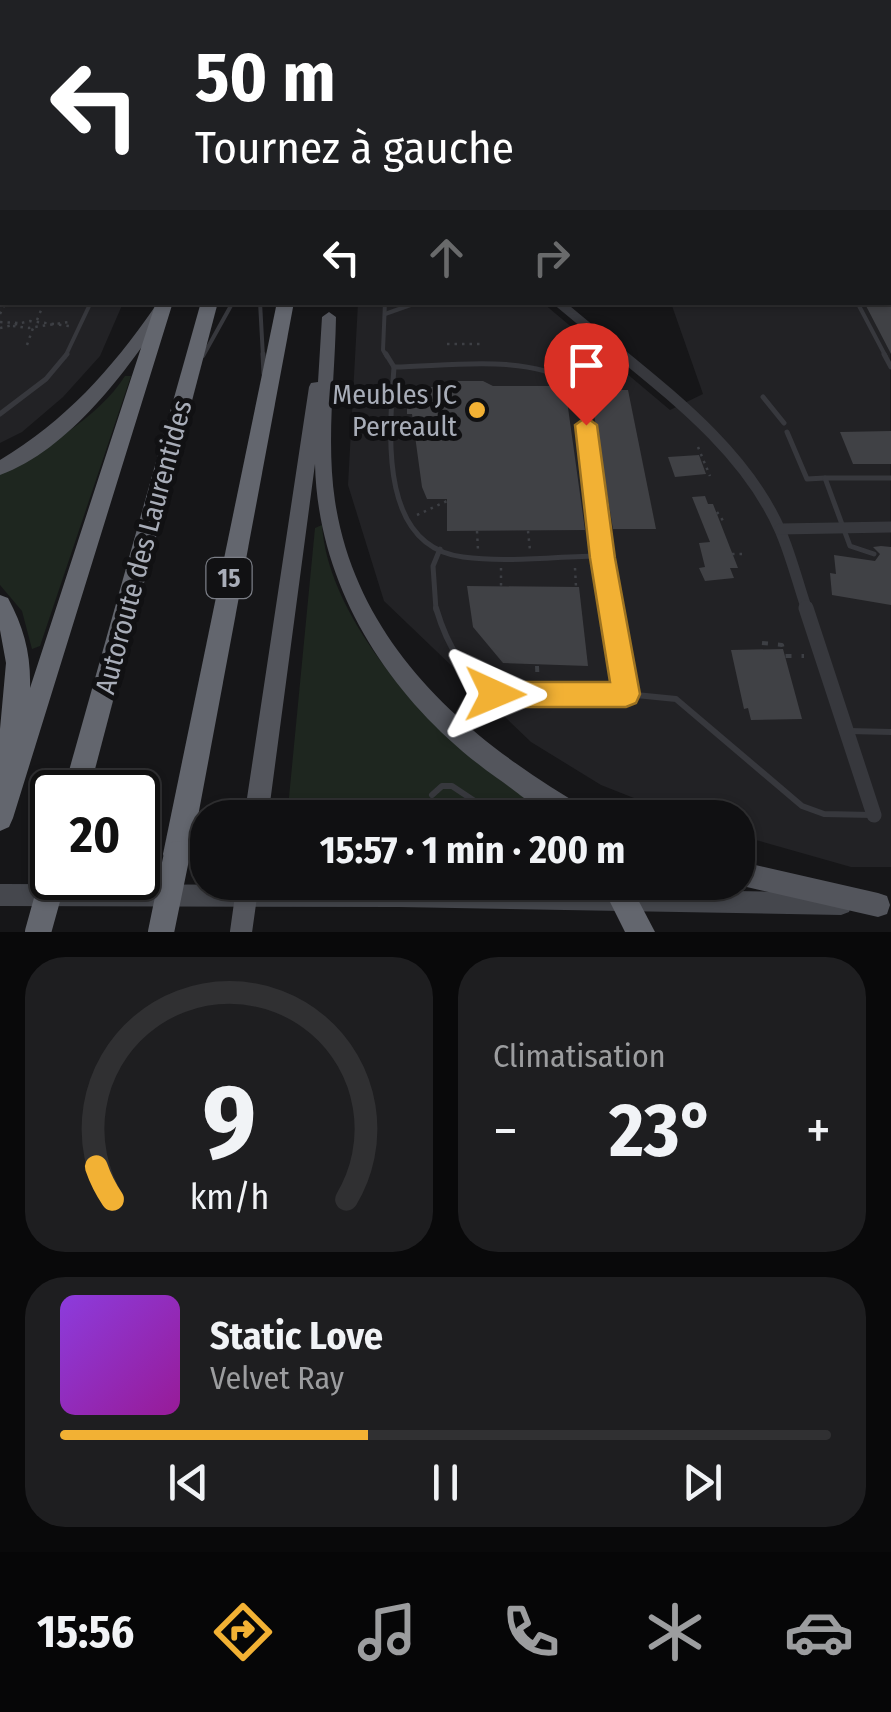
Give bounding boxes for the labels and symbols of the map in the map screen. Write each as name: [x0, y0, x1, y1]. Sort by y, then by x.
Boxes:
pin: [544, 323, 629, 426]
place label: Meubles JC Perreault: [332, 378, 458, 443]
street label: Autoroute des Laurentides: [88, 397, 199, 698]
marker: Meubles JC Perreault: [466, 399, 488, 421]
road number: 15: [206, 558, 252, 598]
position arrow: [443, 642, 547, 746]
speed limit sign: 20: [30, 770, 160, 900]

